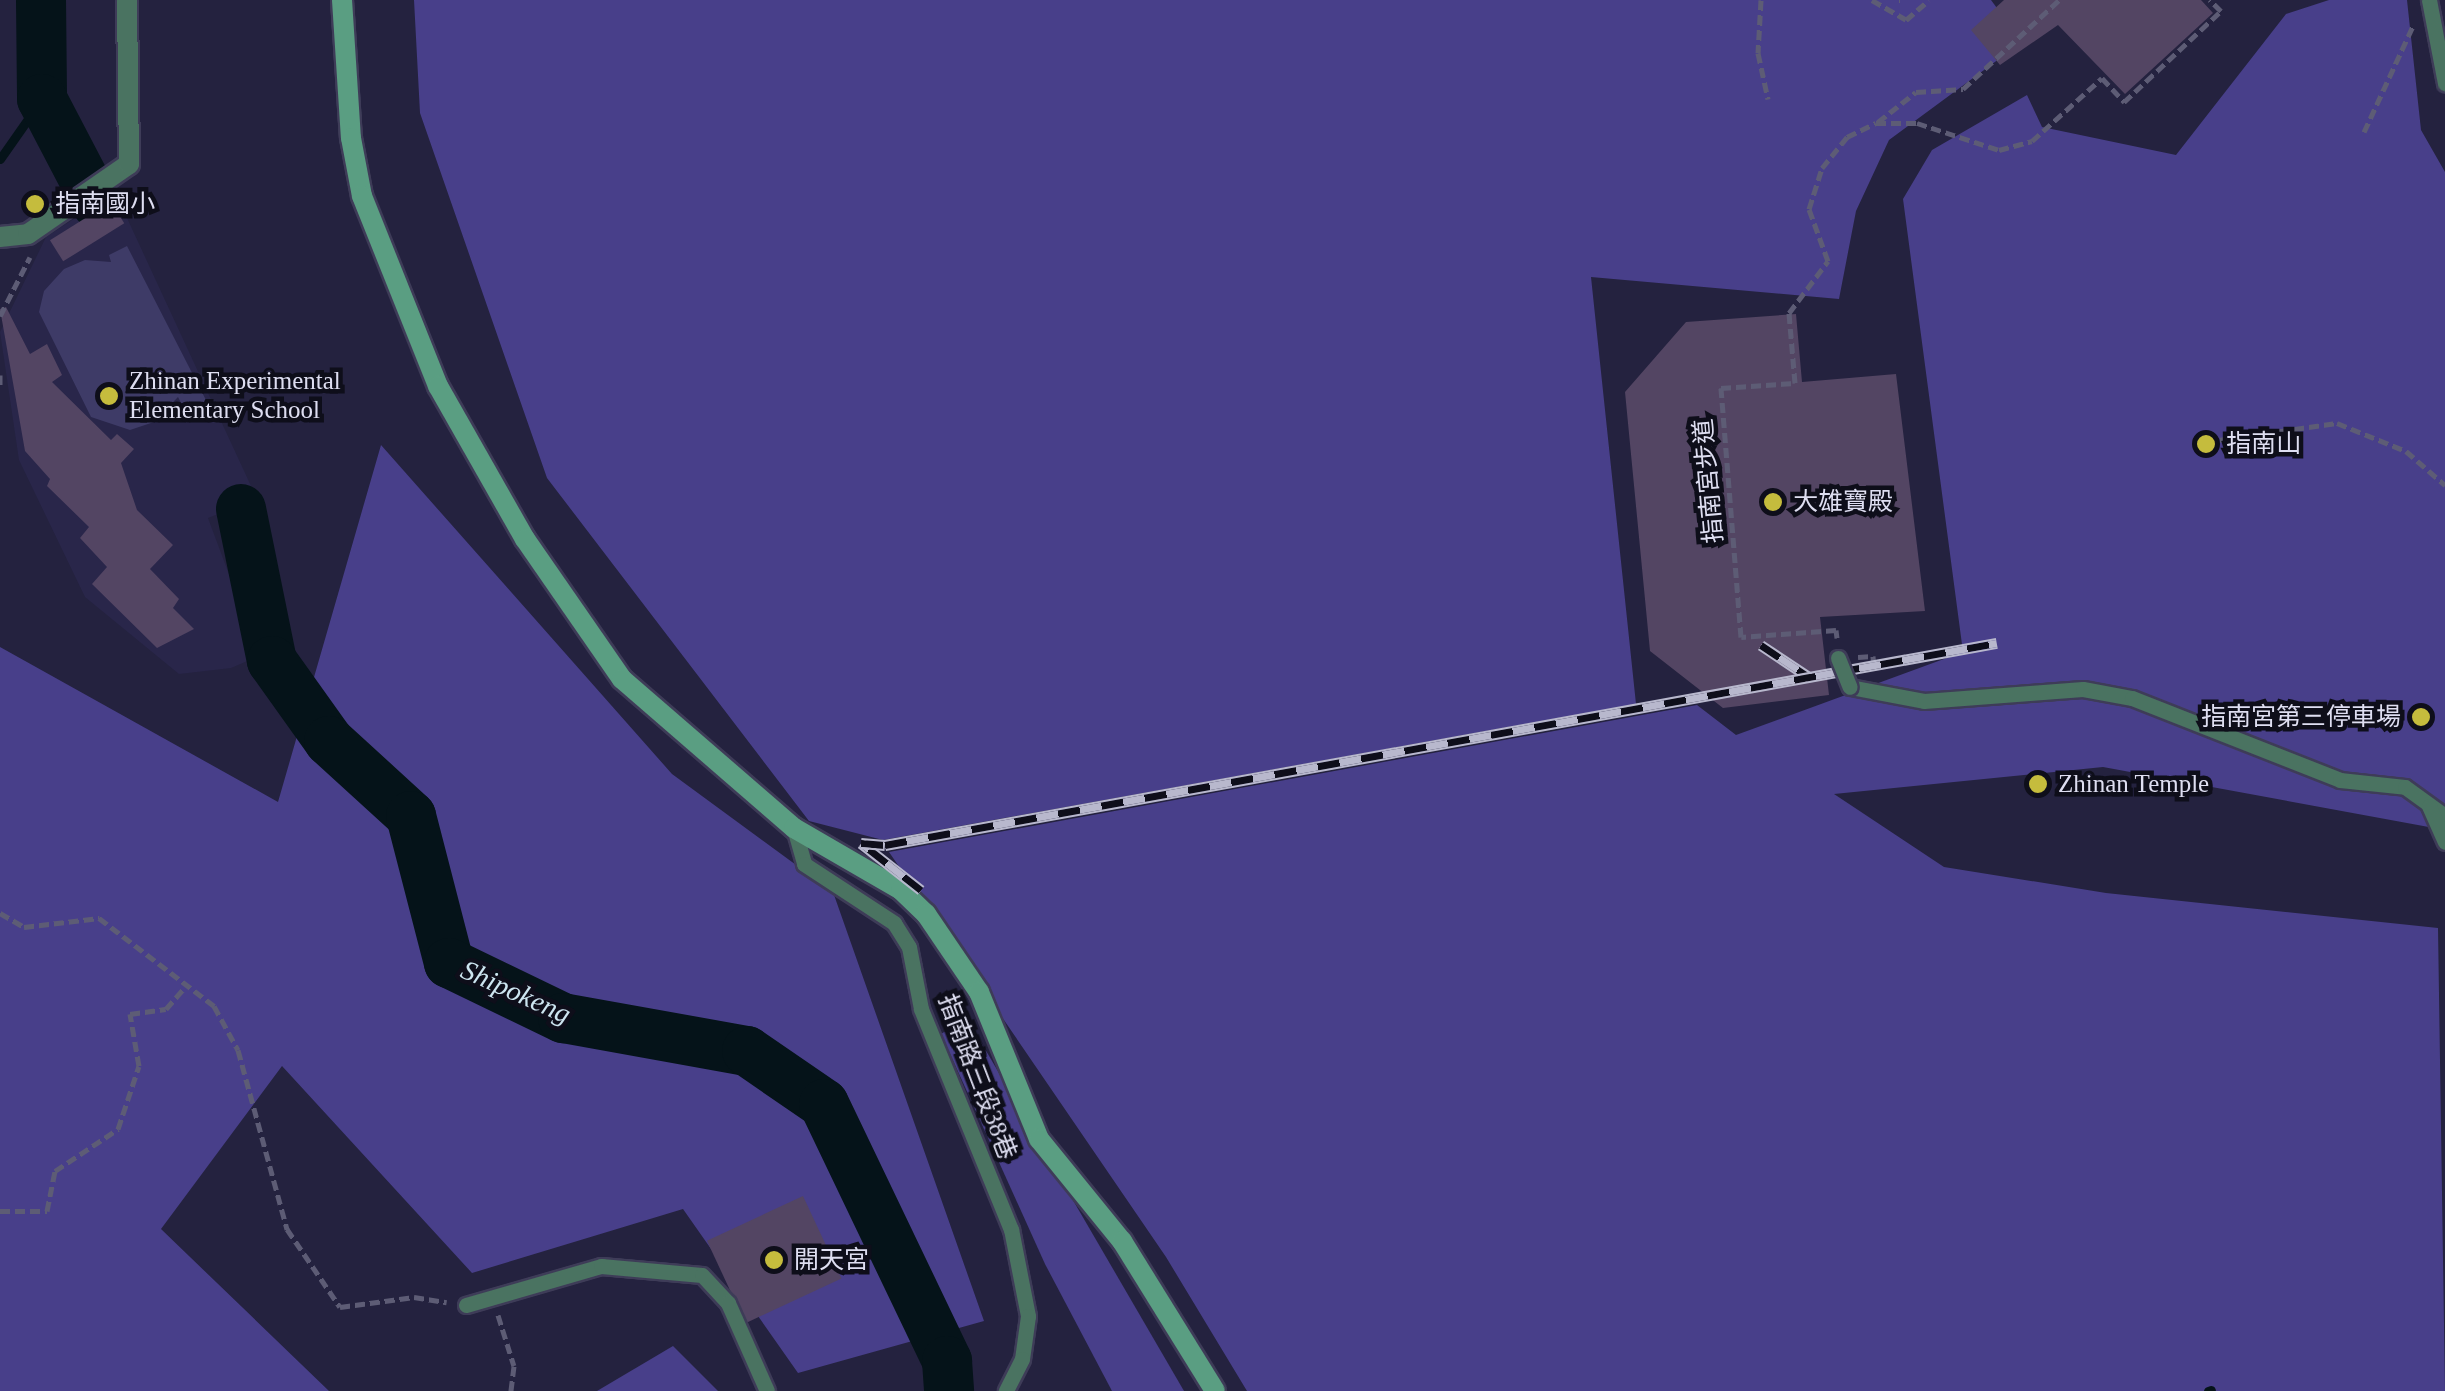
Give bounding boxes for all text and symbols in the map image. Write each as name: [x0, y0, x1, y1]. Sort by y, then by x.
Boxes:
place label: 指南國小: [55, 189, 155, 219]
marker: 指南國小: [24, 193, 46, 215]
place label: Zhinan Experimental Elementary School: [129, 367, 341, 426]
marker: Zhinan Experimental Elementary School: [98, 385, 120, 407]
street label: 指南宮步道: [1689, 417, 1729, 545]
place label: 指南山: [2226, 429, 2301, 459]
marker: 指南山: [2195, 433, 2217, 455]
place label: 大雄寶殿: [1793, 487, 1893, 517]
marker: 大雄寶殿: [1762, 491, 1784, 513]
place label: 指南宮第三停車場: [2201, 702, 2401, 732]
marker: 指南宮第三停車場: [2410, 706, 2432, 728]
place label: Zhinan Temple: [2058, 769, 2210, 799]
marker: Zhinan Temple: [2027, 773, 2049, 795]
water label: Shipokeng: [456, 953, 576, 1031]
street label: 指南路三段38巷: [932, 990, 1022, 1164]
place label: 開天宮: [794, 1245, 869, 1275]
marker: 開天宮: [763, 1249, 785, 1271]

